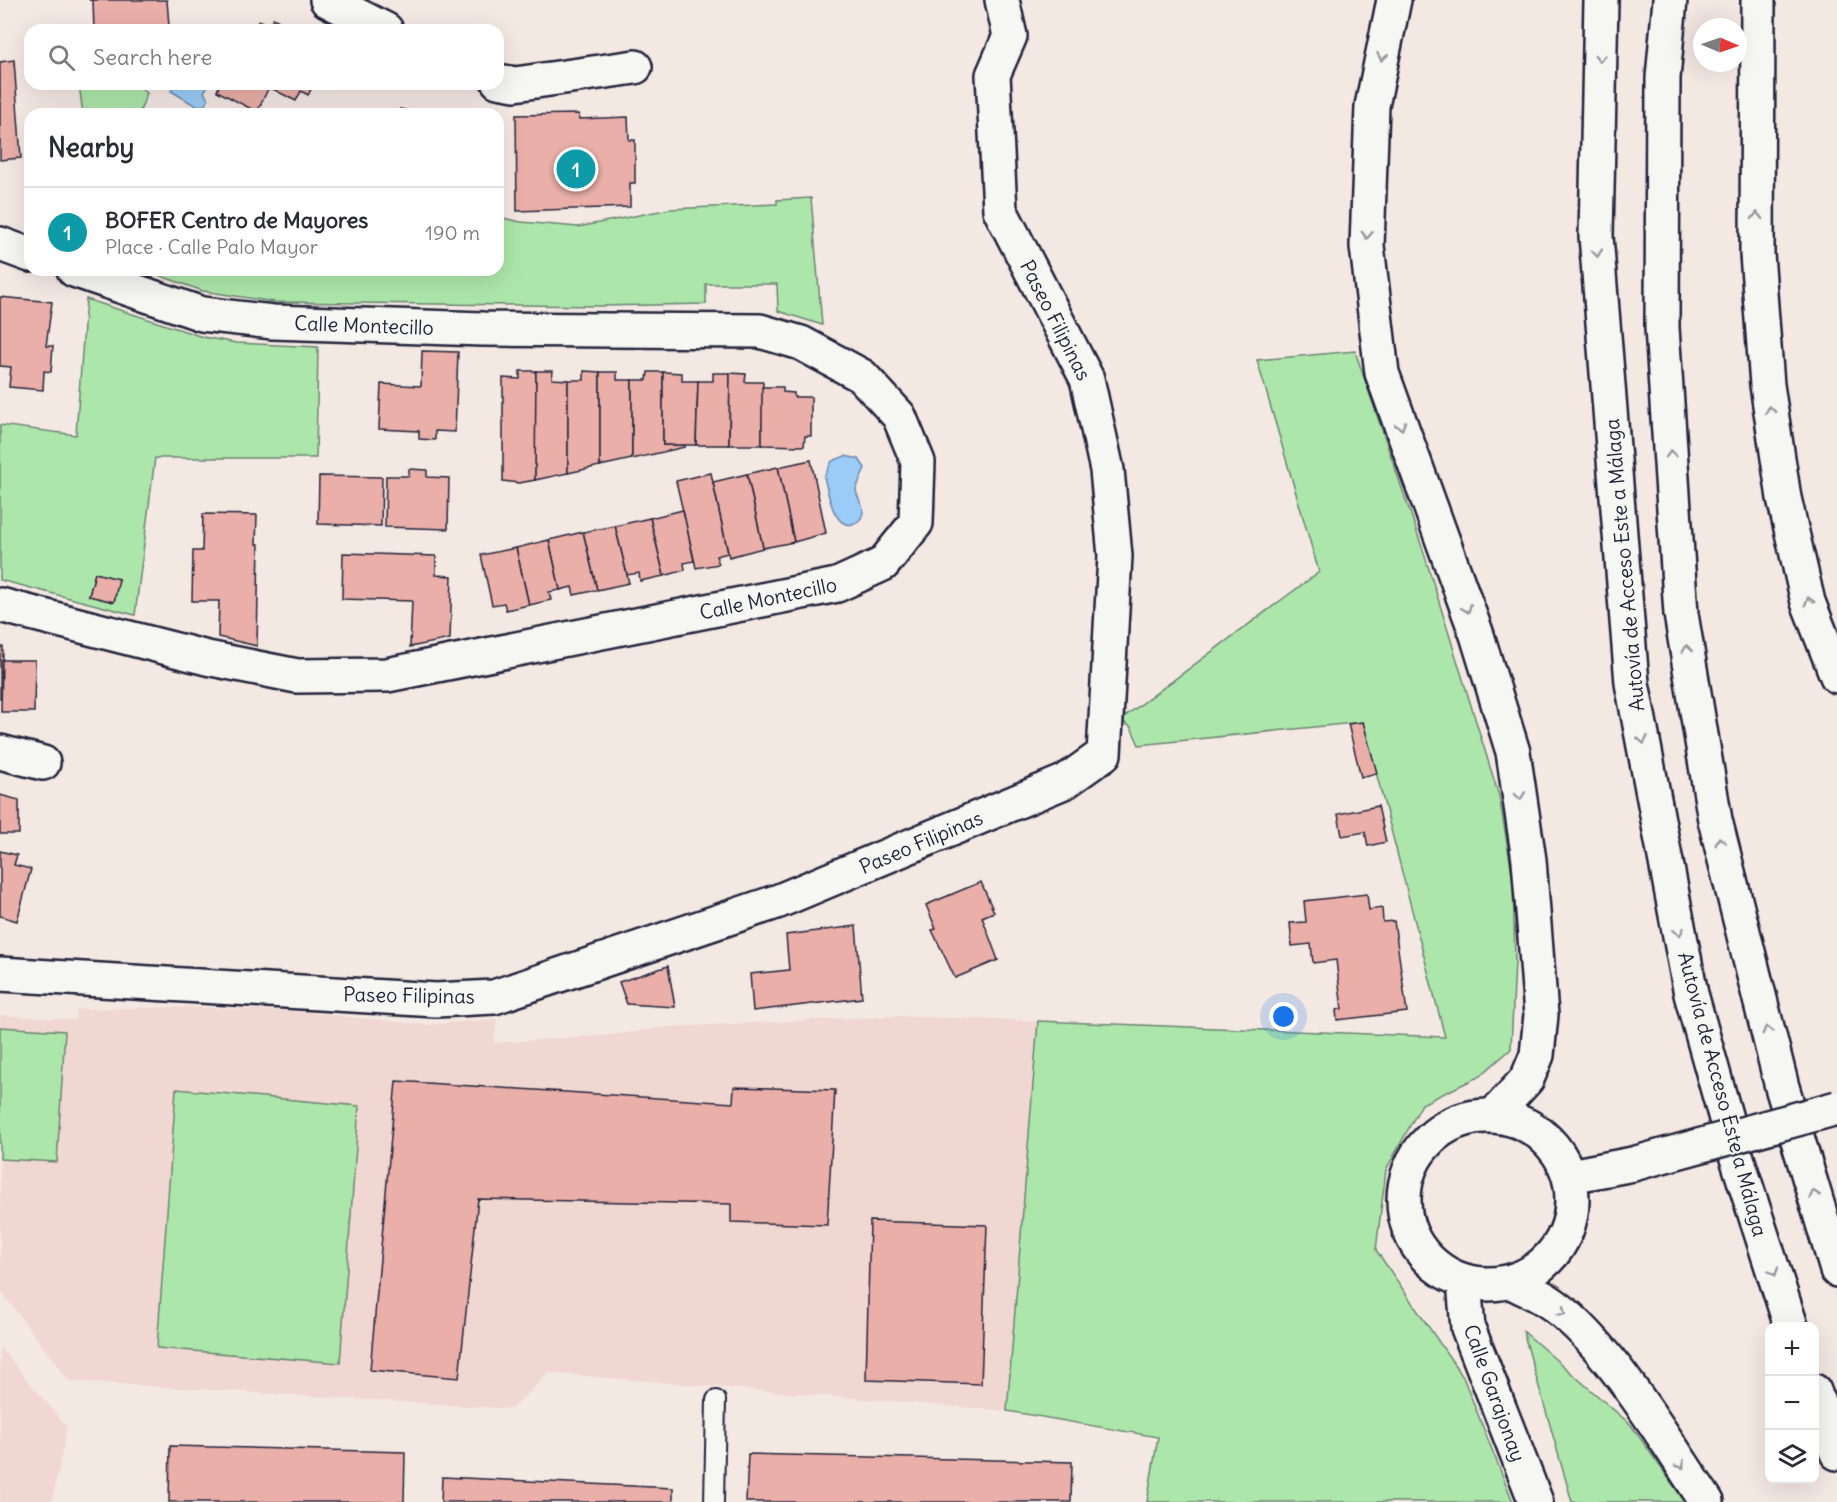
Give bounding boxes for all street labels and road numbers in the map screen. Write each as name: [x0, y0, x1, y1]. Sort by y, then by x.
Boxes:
street label: Paseo Filipinas: [1015, 256, 1097, 384]
street label: Calle Montecillo: [294, 310, 434, 340]
street label: Autovía de Acceso Este a Málaga: [1599, 418, 1649, 712]
street label: Calle Montecillo: [697, 571, 839, 625]
street label: Paseo Filipinas: [856, 805, 986, 879]
street label: Autovía de Acceso Este a Málaga: [1673, 949, 1773, 1239]
street label: Paseo Filipinas: [343, 981, 475, 1009]
street label: Calle Garajonay: [1459, 1321, 1531, 1465]

